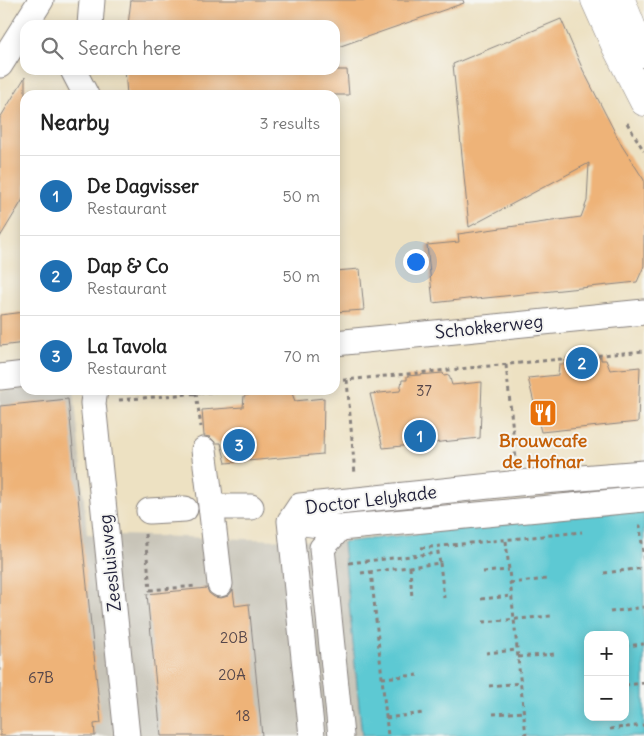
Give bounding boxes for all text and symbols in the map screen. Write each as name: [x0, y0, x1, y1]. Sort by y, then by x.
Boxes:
search box: [20, 20, 340, 75]
icon: search: [38, 34, 66, 62]
text: Search here: [78, 36, 181, 60]
text: Nearby: [40, 109, 110, 136]
text: 3 results: [260, 113, 320, 133]
text: De Dagvisser: [87, 174, 199, 198]
text: 1: [53, 186, 59, 206]
text: 50 m: [282, 186, 320, 206]
text: Restaurant: [87, 198, 167, 218]
your location: [403, 249, 429, 275]
text: Dap & Co: [87, 254, 169, 278]
text: 2: [52, 266, 60, 286]
text: 50 m: [282, 266, 320, 286]
text: Restaurant: [87, 278, 167, 298]
street label: Schokkerweg: [434, 309, 544, 344]
text: La Tavola: [87, 334, 167, 358]
pin: 2: [566, 344, 598, 382]
text: 3: [51, 346, 61, 366]
text: 70 m: [284, 346, 320, 366]
text: Restaurant: [87, 358, 167, 378]
house number: 37: [416, 381, 432, 400]
restaurant icon: Brouwcafe de Hofnar: [528, 398, 558, 428]
pin: 1: [404, 417, 436, 455]
pin: 3: [223, 426, 255, 464]
place label: Brouwcafe de Hofnar: [499, 429, 587, 473]
street label: Doctor Lelykade: [304, 480, 438, 519]
street label: Zeesluisweg: [93, 513, 126, 613]
house number: 20B: [220, 628, 248, 647]
map controls: [584, 631, 629, 721]
button: +: [584, 631, 629, 676]
house number: 20A: [218, 665, 246, 684]
house number: 67B: [28, 668, 54, 687]
button: −: [584, 676, 629, 721]
house number: 18: [236, 706, 250, 725]

